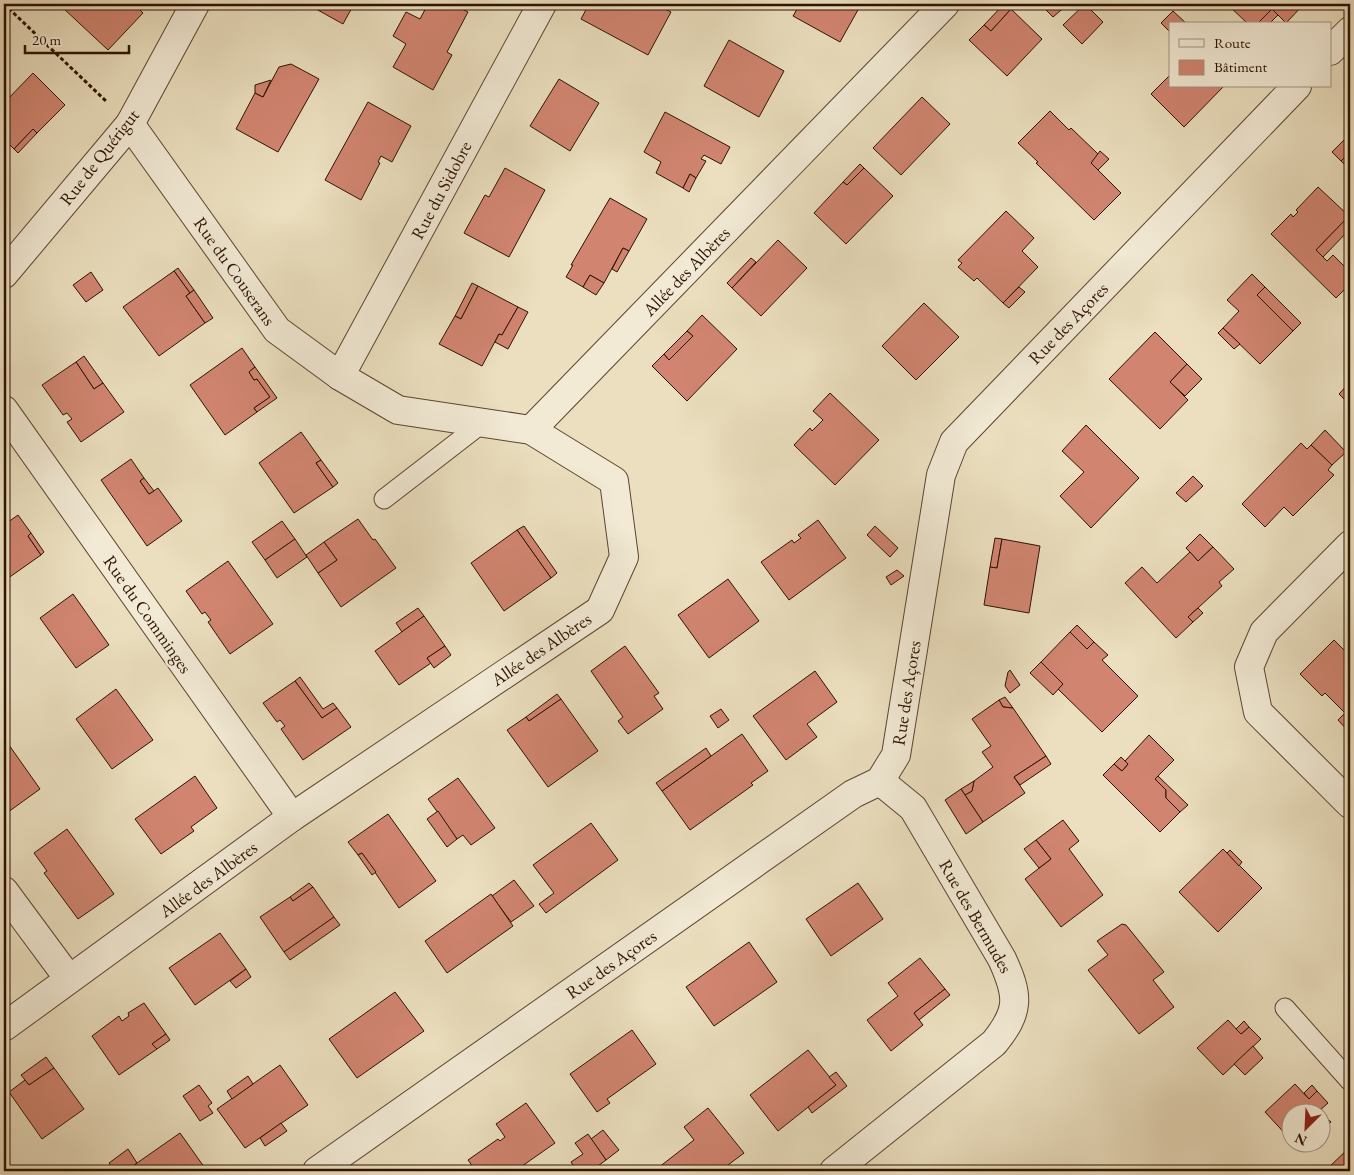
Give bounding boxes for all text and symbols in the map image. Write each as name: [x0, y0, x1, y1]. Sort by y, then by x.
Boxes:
scale bar: [25, 22, 129, 54]
legend: [1169, 22, 1332, 88]
text: 20 m: [32, 30, 61, 49]
text: Route: [1214, 33, 1251, 52]
text: Bâtiment: [1214, 57, 1268, 76]
street label: Rue de Quérigut: [54, 104, 144, 210]
street label: Rue du Sidobre: [405, 137, 477, 243]
street label: Rue du Couserans: [189, 212, 281, 330]
street label: Allée des Albères: [637, 221, 735, 321]
street label: Rue des Açores: [1023, 277, 1113, 369]
street label: Rue du Comminges: [99, 550, 198, 678]
street label: Allée des Albères: [486, 607, 596, 692]
street label: Rue des Açores: [886, 639, 926, 747]
street label: Allée des Albères: [154, 835, 262, 923]
street label: Rue des Bermudes: [934, 855, 1018, 977]
street label: Rue des Açores: [561, 924, 661, 1004]
north arrow: [1282, 1102, 1332, 1152]
text: N: [1291, 1129, 1310, 1150]

